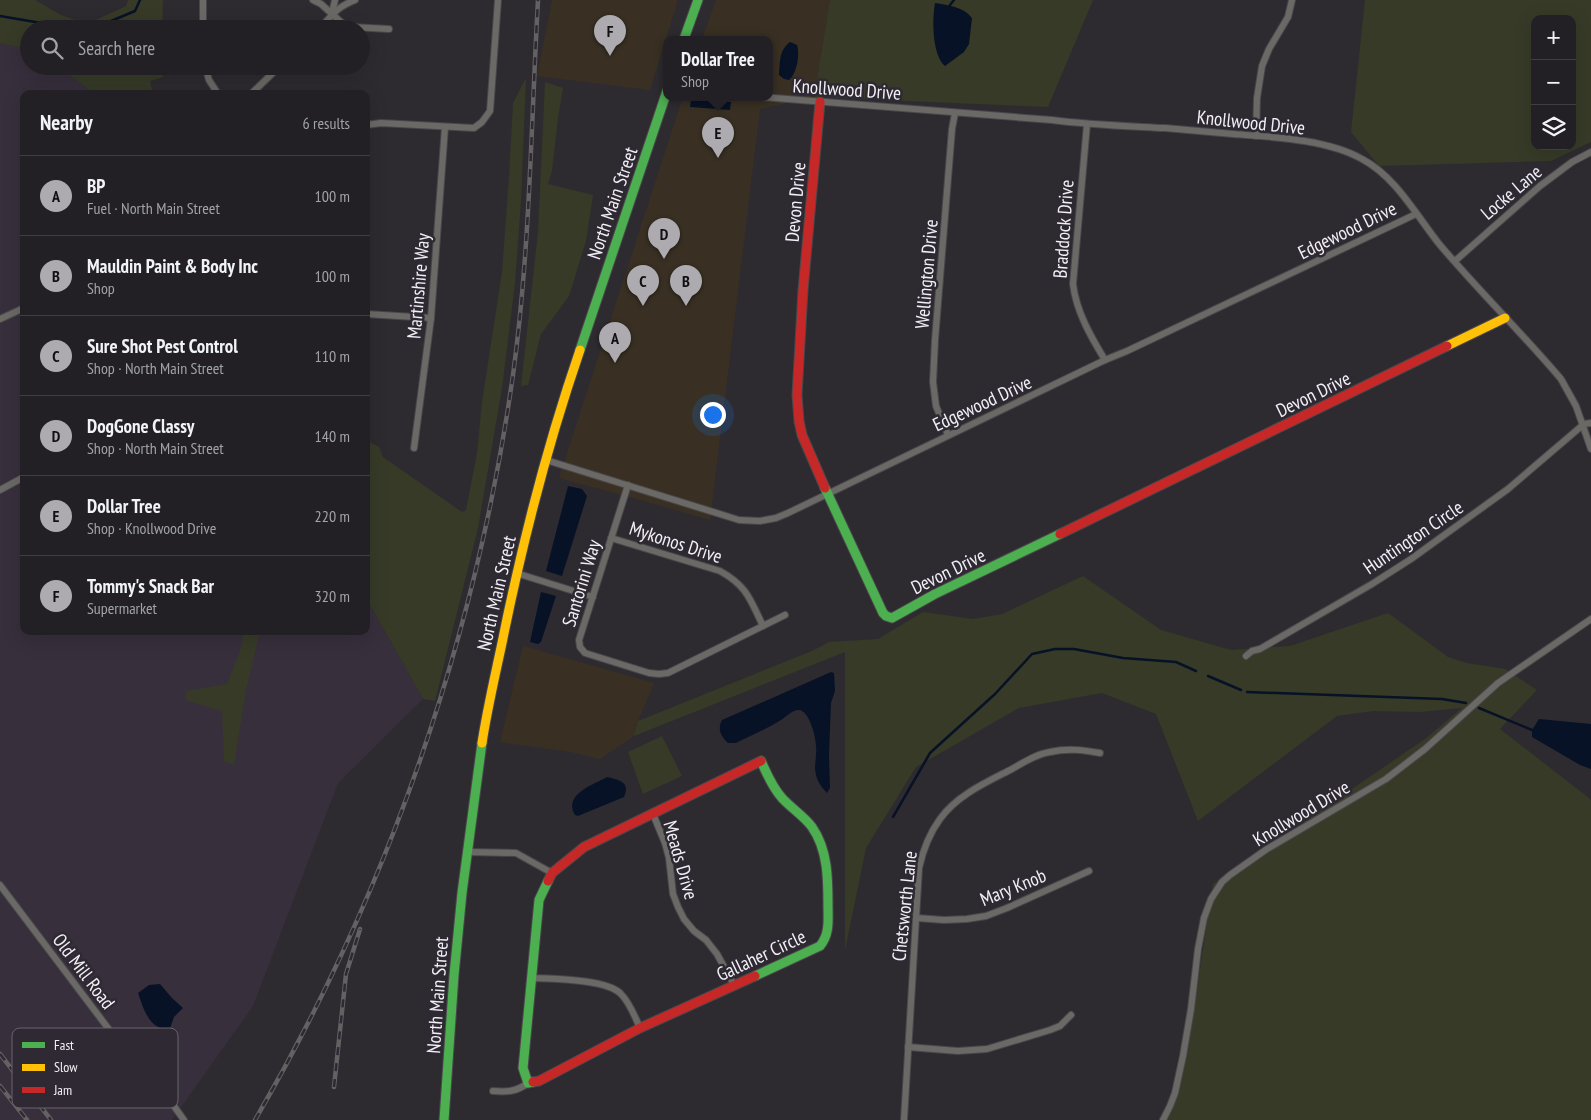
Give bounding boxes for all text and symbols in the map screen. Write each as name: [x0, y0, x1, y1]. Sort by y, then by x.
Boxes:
pin: F: [594, 15, 626, 56]
map controls: [1531, 15, 1576, 150]
button: +: [1531, 15, 1576, 60]
search box: [20, 20, 370, 75]
icon: search: [38, 34, 66, 62]
text: Search here: [78, 36, 155, 60]
popup: [663, 36, 773, 101]
text: Dollar Tree: [681, 47, 755, 71]
button: −: [1531, 60, 1576, 105]
text: Shop: [681, 71, 709, 91]
street label: Knollwood Drive: [792, 73, 902, 105]
street label: Knollwood Drive: [1196, 104, 1306, 140]
button: layers: [1531, 105, 1576, 150]
text: Nearby: [40, 109, 93, 136]
text: 6 results: [303, 113, 350, 133]
pin: E: [702, 117, 734, 158]
street label: North Main Street: [582, 143, 643, 262]
street label: Locke Lane: [1476, 159, 1547, 224]
street label: Devon Drive: [780, 161, 810, 243]
text: BP: [87, 174, 105, 198]
street label: Braddock Drive: [1048, 179, 1078, 279]
text: A: [52, 186, 60, 206]
text: 100 m: [315, 186, 350, 206]
street label: Edgewood Drive: [1294, 196, 1400, 264]
text: Fuel · North Main Street: [87, 198, 220, 218]
pin: D: [648, 218, 680, 259]
street label: Wellington Drive: [909, 218, 943, 330]
street label: Martinshire Way: [401, 232, 435, 340]
text: Mauldin Paint & Body Inc: [87, 254, 258, 278]
pin: C: [627, 265, 659, 306]
pin: B: [670, 265, 702, 306]
text: B: [52, 266, 60, 286]
text: 100 m: [315, 266, 350, 286]
text: Shop: [87, 278, 115, 298]
pin: A: [599, 322, 631, 363]
text: Sure Shot Pest Control: [87, 334, 238, 358]
text: C: [52, 346, 60, 366]
text: 110 m: [315, 346, 350, 366]
text: Shop · North Main Street: [87, 358, 224, 378]
street label: Devon Drive: [1272, 366, 1354, 422]
street label: Edgewood Drive: [929, 370, 1035, 436]
your location: [700, 402, 726, 428]
text: DogGone Classy: [87, 414, 194, 438]
text: D: [52, 426, 60, 446]
text: 140 m: [315, 426, 350, 446]
text: Shop · North Main Street: [87, 438, 224, 458]
text: Dollar Tree: [87, 494, 161, 518]
street label: Huntington Circle: [1358, 495, 1468, 579]
text: E: [53, 506, 59, 526]
text: 220 m: [315, 506, 350, 526]
street label: Mykonos Drive: [627, 516, 726, 568]
text: Shop · Knollwood Drive: [87, 518, 216, 538]
street label: North Main Street: [471, 532, 521, 653]
street label: Santorini Way: [556, 536, 606, 629]
street label: Devon Drive: [907, 543, 989, 599]
text: Tommy's Snack Bar: [87, 574, 214, 598]
text: F: [53, 586, 59, 606]
text: 320 m: [315, 586, 350, 606]
text: Supermarket: [87, 598, 157, 618]
street label: Knollwood Drive: [1248, 775, 1354, 851]
street label: Meads Drive: [658, 818, 704, 902]
street label: Chetsworth Lane: [886, 850, 922, 962]
street label: Mary Knob: [976, 863, 1050, 911]
street label: Gallaher Circle: [712, 924, 810, 986]
street label: Old Mill Road: [48, 928, 120, 1014]
street label: North Main Street: [421, 935, 453, 1054]
legend: [12, 1028, 178, 1108]
text: Fast: [54, 1036, 74, 1054]
text: Slow: [54, 1058, 78, 1076]
text: Jam: [53, 1081, 72, 1099]

